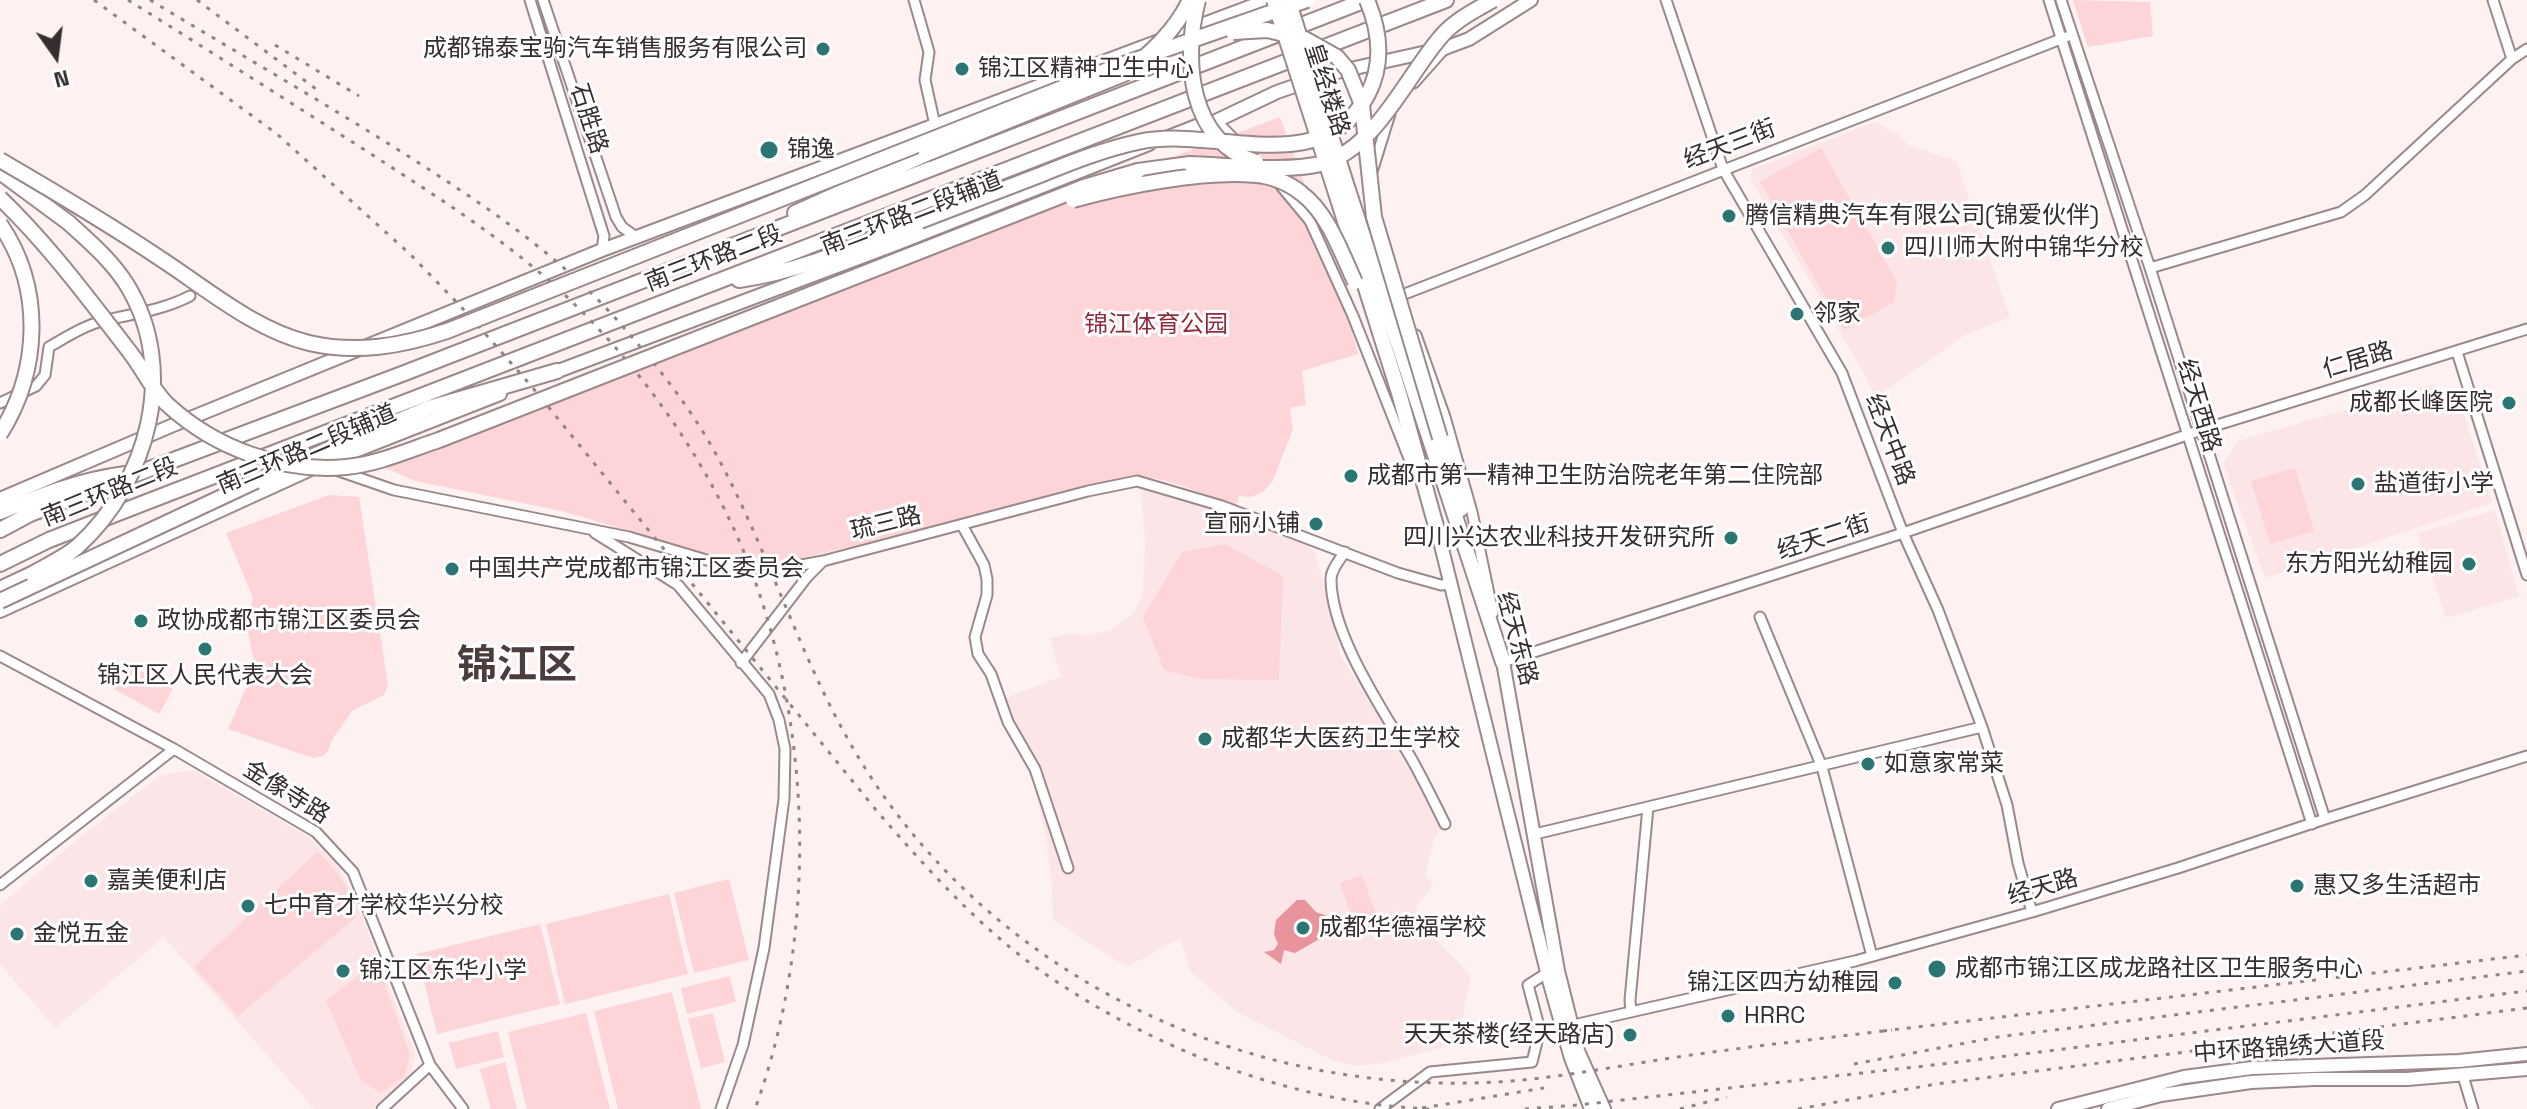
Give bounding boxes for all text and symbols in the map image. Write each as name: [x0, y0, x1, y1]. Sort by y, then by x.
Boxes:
north arrow: [16, 16, 96, 96]
place label: 成都锦泰宝驹汽车销售服务有限公司: [423, 35, 807, 63]
marker: 成都锦泰宝驹汽车销售服务有限公司: [814, 40, 832, 58]
street label: 皇经楼路: [1297, 40, 1355, 140]
place label: 锦江区精神卫生中心: [978, 55, 1194, 83]
marker: 锦江区精神卫生中心: [953, 60, 971, 78]
text: N: [51, 64, 72, 95]
street label: 石胜路: [563, 80, 613, 158]
street label: 经天三街: [1680, 114, 1780, 176]
place label: 锦逸: [787, 136, 835, 164]
marker: 锦逸: [758, 139, 780, 161]
street label: 南三环路二段辅道: [817, 166, 1007, 262]
place label: 腾信精典汽车有限公司(锦爱伙伴): [1745, 202, 2099, 230]
marker: 腾信精典汽车有限公司(锦爱伙伴): [1720, 207, 1738, 225]
street label: 南三环路二段: [642, 220, 786, 298]
place label: 四川师大附中锦华分校: [1904, 234, 2144, 262]
marker: 四川师大附中锦华分校: [1879, 239, 1897, 257]
place label: 邻家: [1813, 300, 1861, 328]
marker: 邻家: [1788, 305, 1806, 323]
park label: 锦江体育公园: [1084, 311, 1228, 339]
street label: 仁居路: [2319, 337, 2397, 385]
street label: 经天西路: [2170, 356, 2226, 456]
place label: 成都长峰医院: [2349, 389, 2493, 417]
street label: 经天中路: [1858, 390, 1920, 490]
marker: 成都长峰医院: [2500, 394, 2518, 412]
street label: 南三环路二段辅道: [213, 399, 401, 501]
street label: 南三环路二段: [38, 453, 182, 533]
place label: 成都市第一精神卫生防治院老年第二住院部: [1367, 462, 1823, 490]
marker: 成都市第一精神卫生防治院老年第二住院部: [1342, 467, 1360, 485]
place label: 盐道街小学: [2374, 470, 2494, 498]
marker: 盐道街小学: [2349, 475, 2367, 493]
street label: 琉三路: [848, 501, 924, 547]
street label: 经天二街: [1774, 509, 1874, 567]
place label: 宣丽小铺: [1204, 510, 1300, 538]
marker: 宣丽小铺: [1307, 515, 1325, 533]
place label: 四川兴达农业科技开发研究所: [1403, 524, 1715, 552]
marker: 四川兴达农业科技开发研究所: [1722, 529, 1740, 547]
place label: 东方阳光幼稚园: [2285, 550, 2453, 578]
place label: 中国共产党成都市锦江区委员会: [468, 555, 804, 583]
marker: 东方阳光幼稚园: [2460, 555, 2478, 573]
marker: 中国共产党成都市锦江区委员会: [443, 560, 461, 578]
street label: 经天东路: [1490, 589, 1542, 689]
place label: 政协成都市锦江区委员会: [157, 607, 421, 635]
marker: 政协成都市锦江区委员会: [132, 612, 150, 630]
marker: 锦江区人民代表大会: [196, 640, 214, 658]
district label: 锦江区: [457, 643, 577, 691]
place label: 锦江区人民代表大会: [97, 662, 313, 690]
place label: 成都华大医药卫生学校: [1221, 725, 1461, 753]
marker: 成都华大医药卫生学校: [1196, 730, 1214, 748]
place label: 如意家常菜: [1884, 750, 2004, 778]
street label: 金像寺路: [238, 755, 334, 831]
marker: 如意家常菜: [1859, 755, 1877, 773]
street label: 经天路: [2004, 864, 2082, 912]
place label: 嘉美便利店: [107, 867, 227, 895]
marker: 嘉美便利店: [82, 872, 100, 890]
place label: 惠又多生活超市: [2313, 872, 2481, 900]
marker: 惠又多生活超市: [2288, 877, 2306, 895]
place label: 七中育才学校华兴分校: [264, 892, 504, 920]
marker: 七中育才学校华兴分校: [239, 897, 257, 915]
place label: 成都华德福学校: [1319, 914, 1487, 942]
marker: 成都华德福学校: [1294, 919, 1312, 937]
place label: 金悦五金: [33, 920, 129, 948]
marker: 金悦五金: [8, 925, 26, 943]
place label: 成都市锦江区成龙路社区卫生服务中心: [1955, 955, 2363, 983]
place label: 锦江区东华小学: [359, 957, 527, 985]
marker: 成都市锦江区成龙路社区卫生服务中心: [1926, 958, 1948, 980]
marker: 锦江区东华小学: [334, 962, 352, 980]
place label: 锦江区四方幼稚园: [1687, 969, 1879, 997]
marker: 锦江区四方幼稚园: [1886, 974, 1904, 992]
place label: HRRC: [1744, 1002, 1805, 1030]
marker: HRRC: [1719, 1007, 1737, 1025]
place label: 天天茶楼(经天路店): [1404, 1021, 1614, 1049]
marker: 天天茶楼(经天路店): [1621, 1026, 1639, 1044]
street label: 中环路锦绣大道段: [2192, 1027, 2386, 1069]

